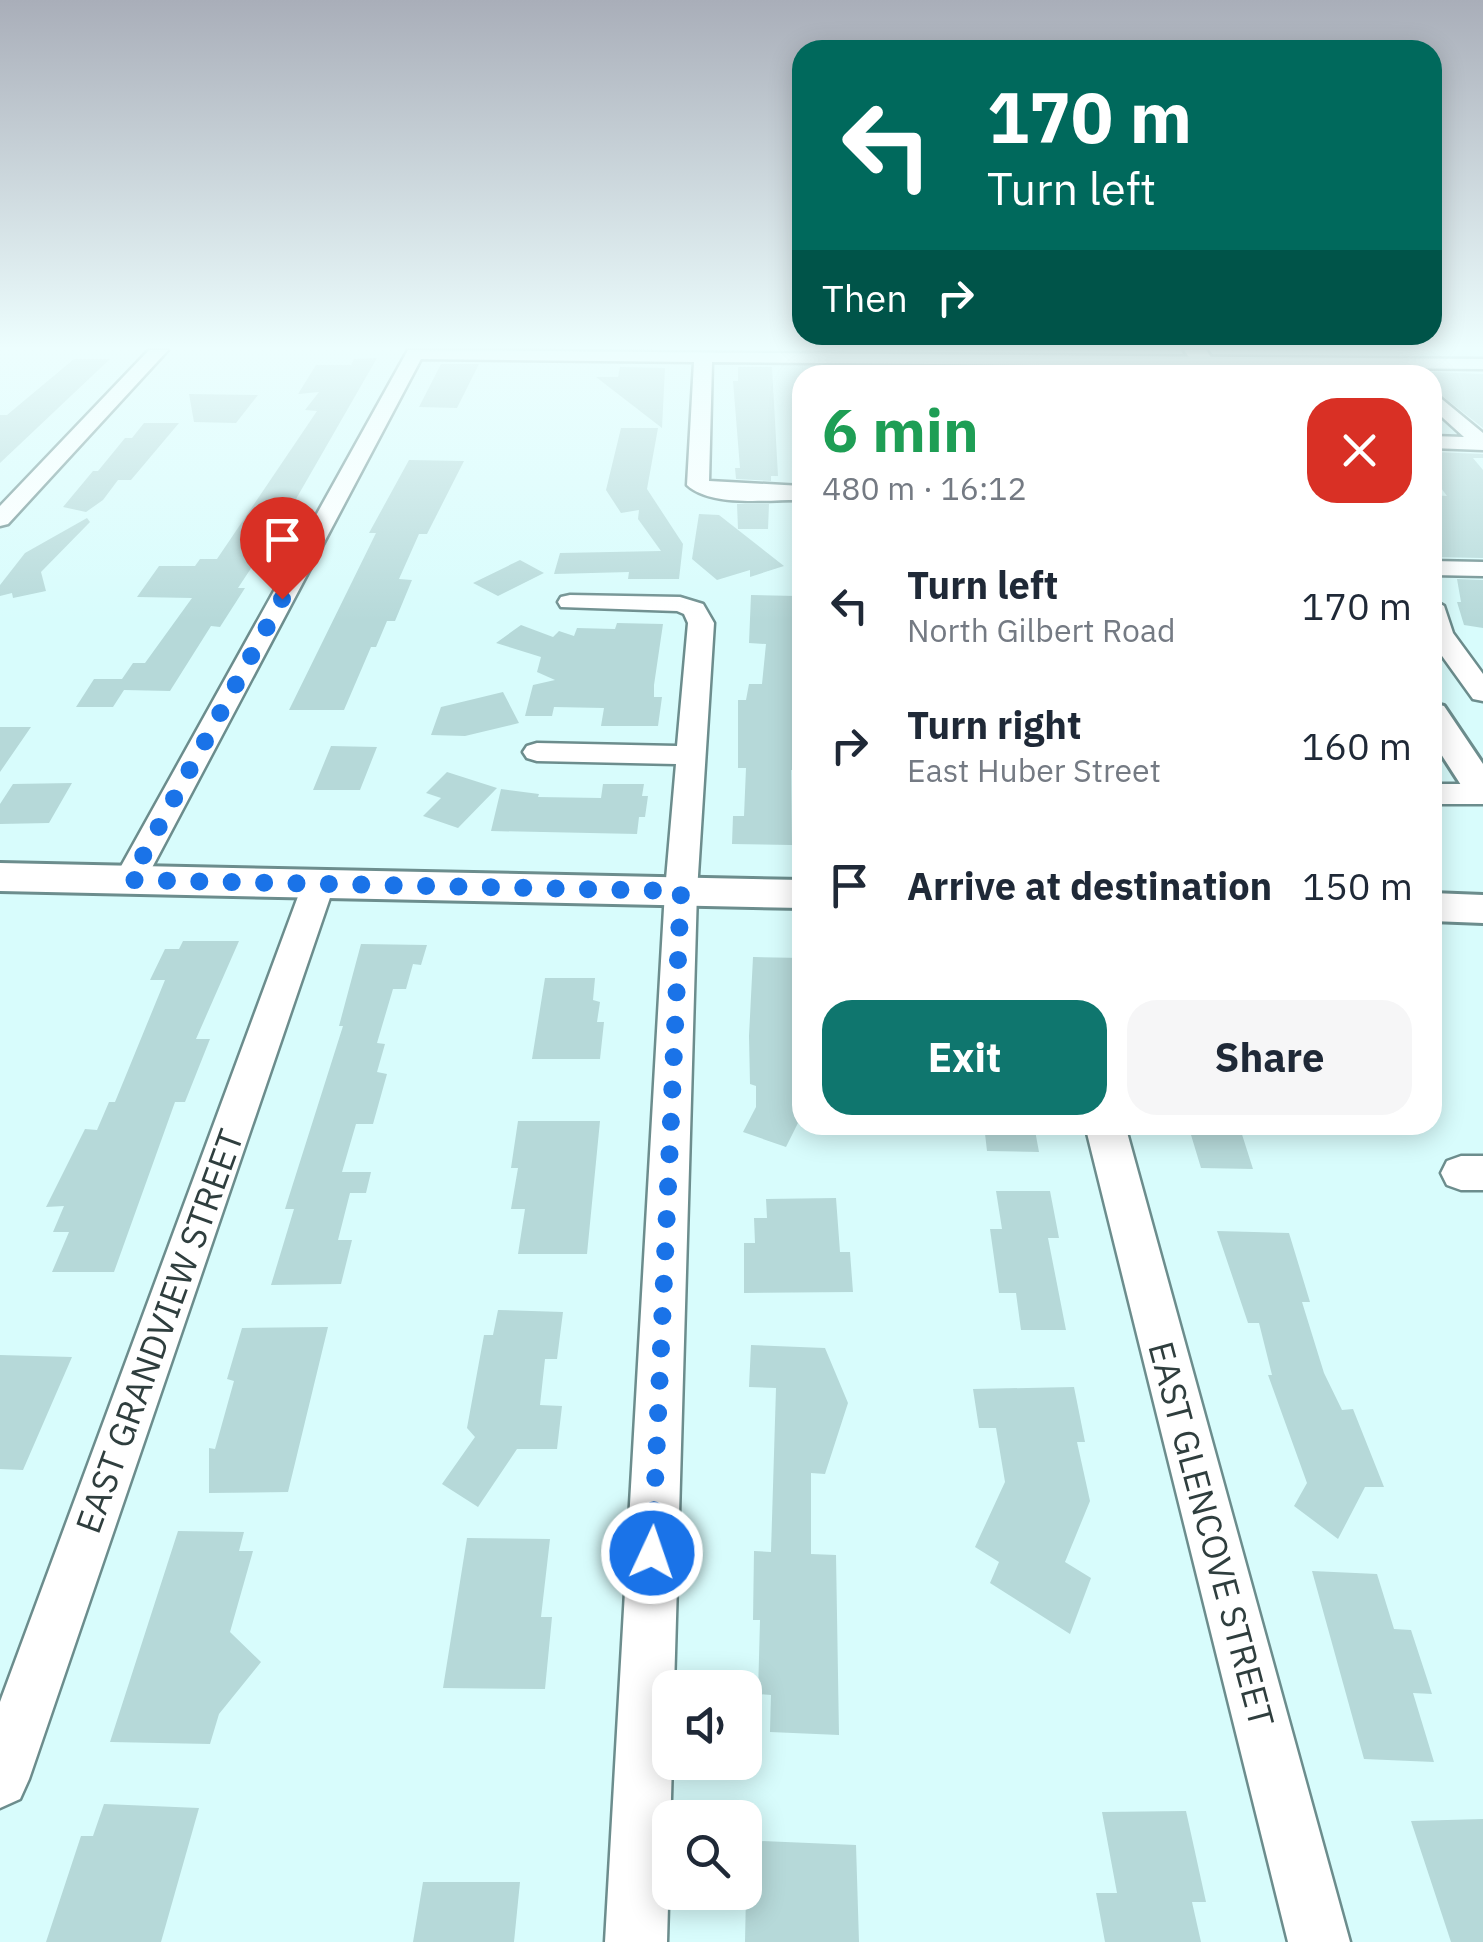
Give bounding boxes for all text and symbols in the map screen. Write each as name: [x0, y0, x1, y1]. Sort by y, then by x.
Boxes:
text: 170 m: [987, 71, 1192, 162]
icon: left: [822, 80, 952, 210]
text: Turn left: [987, 159, 1156, 217]
icon: right: [928, 270, 983, 325]
text: Then: [822, 273, 908, 322]
text: 6 min: [822, 390, 979, 469]
button: close: [1307, 398, 1412, 503]
text: 480 m · 16:12: [822, 467, 1027, 509]
pin: [240, 497, 325, 600]
icon: arrive: [255, 512, 310, 567]
text: Turn left: [907, 560, 1058, 609]
icon: left: [822, 578, 877, 633]
text: 170 m: [1301, 581, 1412, 630]
text: North Gilbert Road: [907, 609, 1176, 651]
text: Turn right: [907, 700, 1082, 749]
icon: right: [822, 718, 877, 773]
text: 160 m: [1301, 721, 1412, 770]
text: East Huber Street: [907, 749, 1161, 791]
icon: arrive: [822, 858, 877, 913]
text: Arrive at destination: [907, 861, 1272, 910]
text: 150 m: [1302, 861, 1413, 910]
button: Exit: [822, 1000, 1107, 1115]
button: Share: [1127, 1000, 1412, 1115]
street label: EAST GRANDVIEW STREET: [64, 1123, 254, 1539]
street label: EAST GLENCOVE STREET: [1138, 1336, 1286, 1732]
position arrow: [600, 1501, 704, 1605]
map controls: [652, 1670, 762, 1910]
button: sound: [652, 1670, 762, 1780]
button: search: [652, 1800, 762, 1910]

